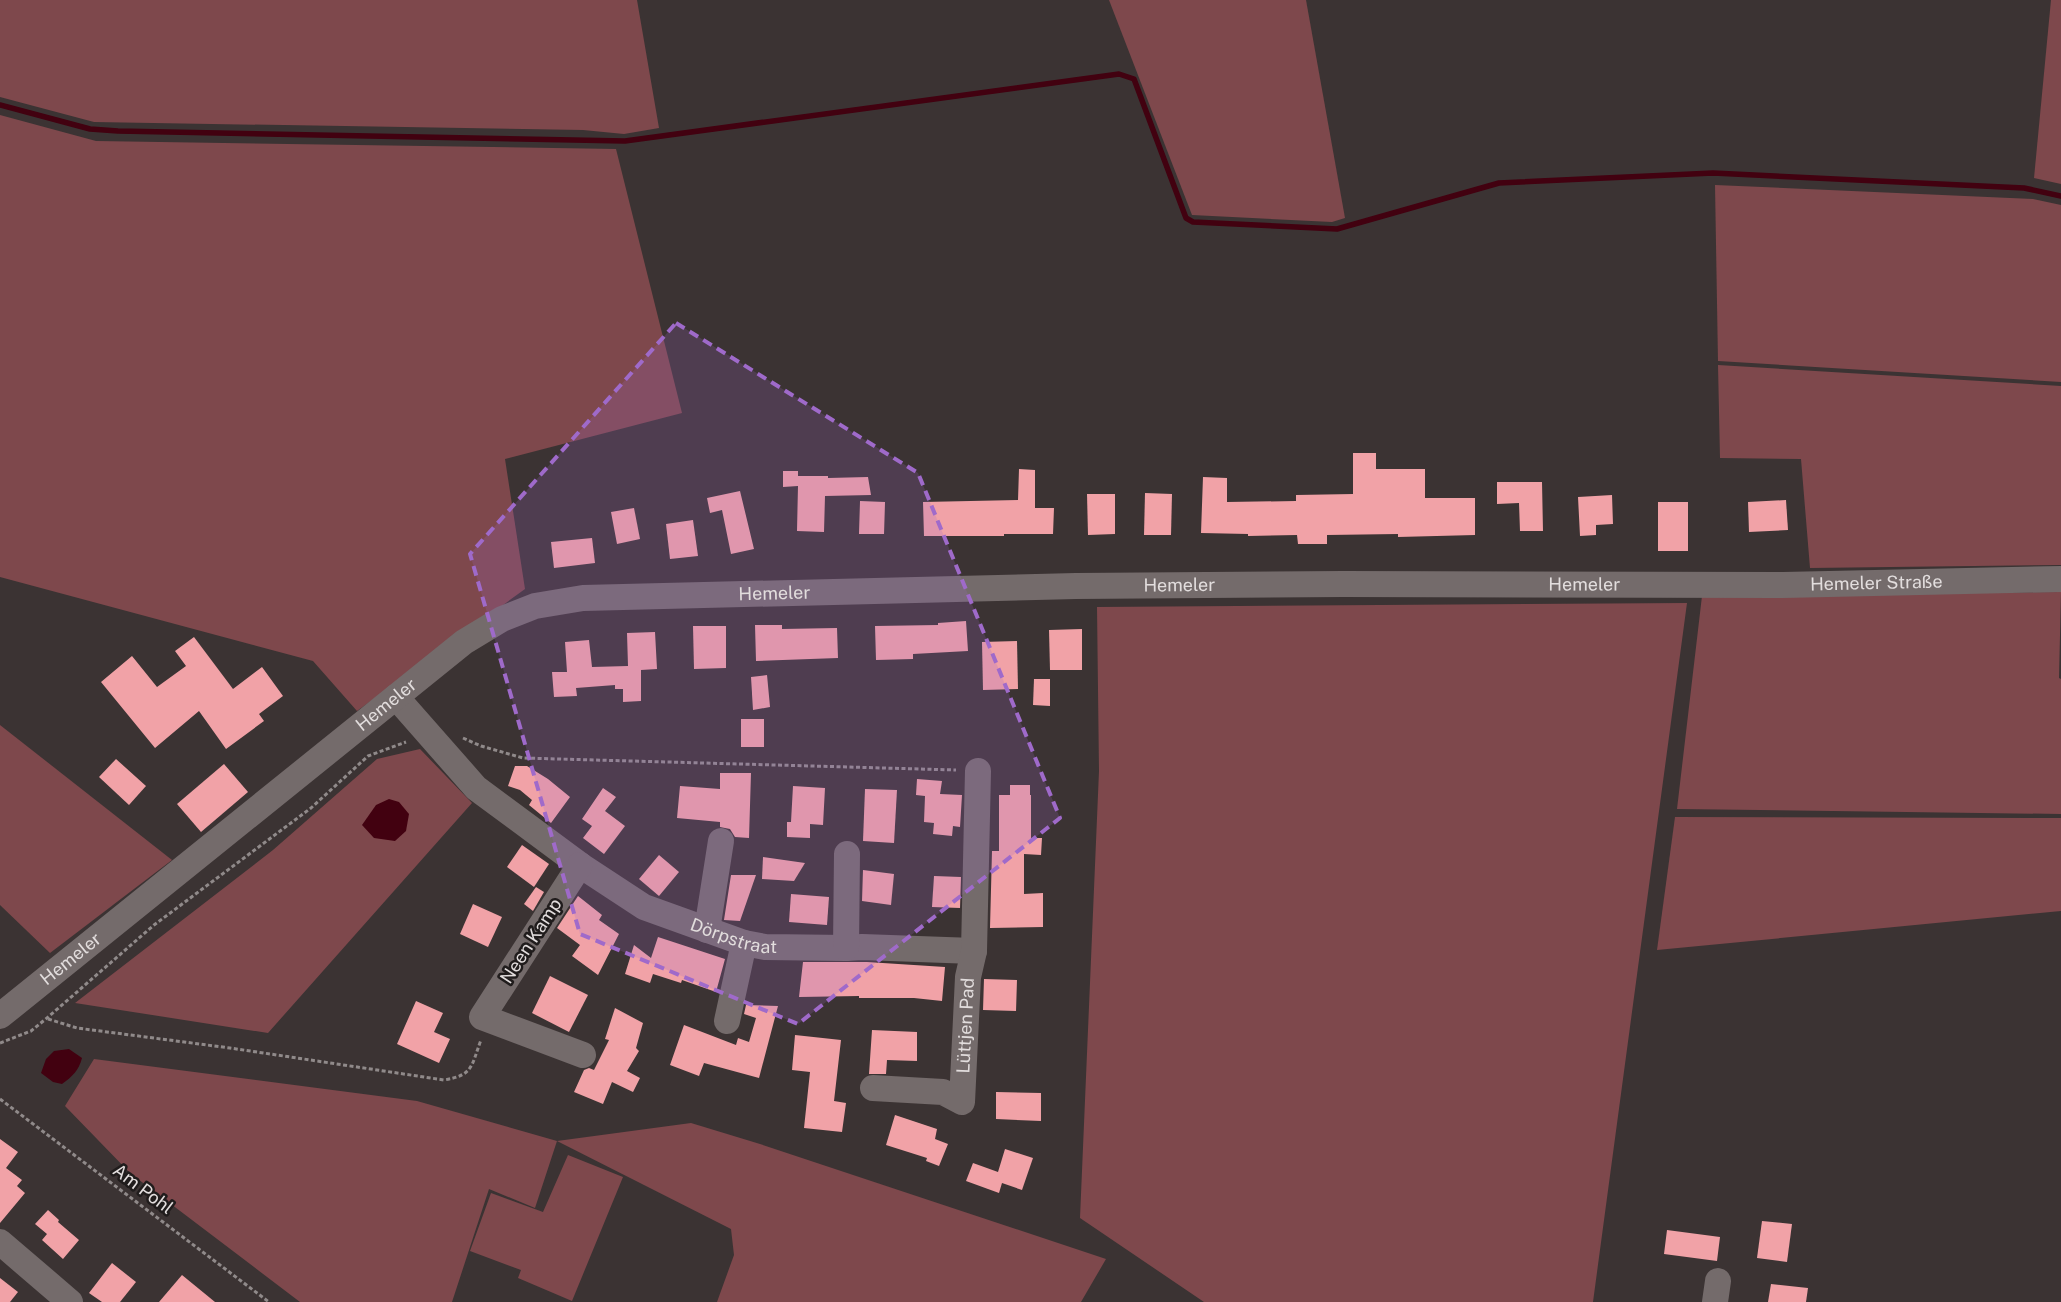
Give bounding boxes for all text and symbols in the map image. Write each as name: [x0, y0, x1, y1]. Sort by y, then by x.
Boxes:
street label: Hemeler Straße: [1810, 571, 1943, 594]
street label: Hemeler: [1548, 573, 1620, 595]
street label: Hemeler: [1143, 574, 1215, 595]
street label: Hemeler: [738, 581, 811, 604]
street label: Hemeler: [351, 674, 420, 735]
street label: Neen Kamp: [495, 894, 566, 987]
street label: Dörpstraat: [688, 914, 777, 957]
street label: Hemeler: [36, 928, 105, 989]
street label: Lüttjen Pad: [952, 977, 978, 1074]
street label: Am Pohl: [109, 1159, 178, 1218]

